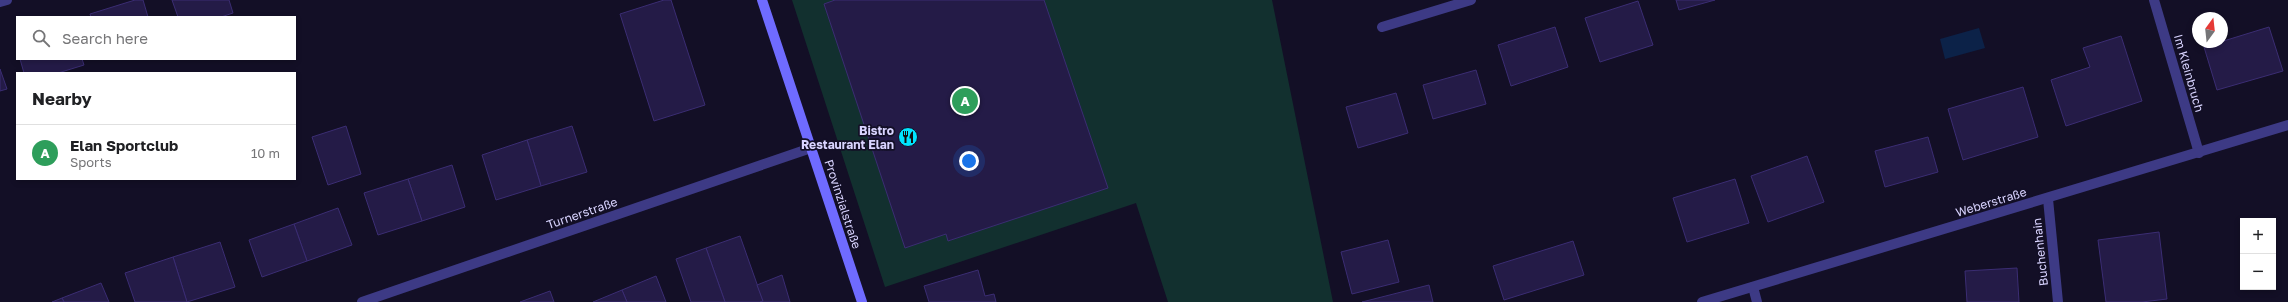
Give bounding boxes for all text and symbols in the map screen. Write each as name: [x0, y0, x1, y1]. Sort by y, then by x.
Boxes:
north arrow: [2192, 12, 2228, 48]
search box: [16, 16, 296, 60]
icon: search: [30, 27, 52, 49]
text: Search here: [62, 29, 148, 47]
street label: Im Kleinbruch: [2171, 32, 2207, 114]
pin: A: [952, 86, 978, 116]
text: Nearby: [32, 88, 92, 109]
place label: Bistro Restaurant Elan: [801, 123, 894, 152]
restaurant icon: Bistro Restaurant Elan: [897, 126, 919, 148]
text: Elan Sportclub: [70, 136, 178, 154]
text: A: [40, 145, 50, 161]
text: 10 m: [251, 145, 280, 161]
your location: [959, 151, 979, 171]
text: Sports: [70, 154, 112, 170]
street label: Provinzialstraße: [821, 157, 865, 251]
street label: Weberstraße: [1954, 184, 2028, 220]
street label: Turnerstraße: [545, 194, 619, 232]
street label: Buchenhain: [2029, 217, 2051, 287]
map controls: [2240, 218, 2276, 290]
button: +: [2240, 218, 2276, 254]
button: −: [2240, 254, 2276, 290]

